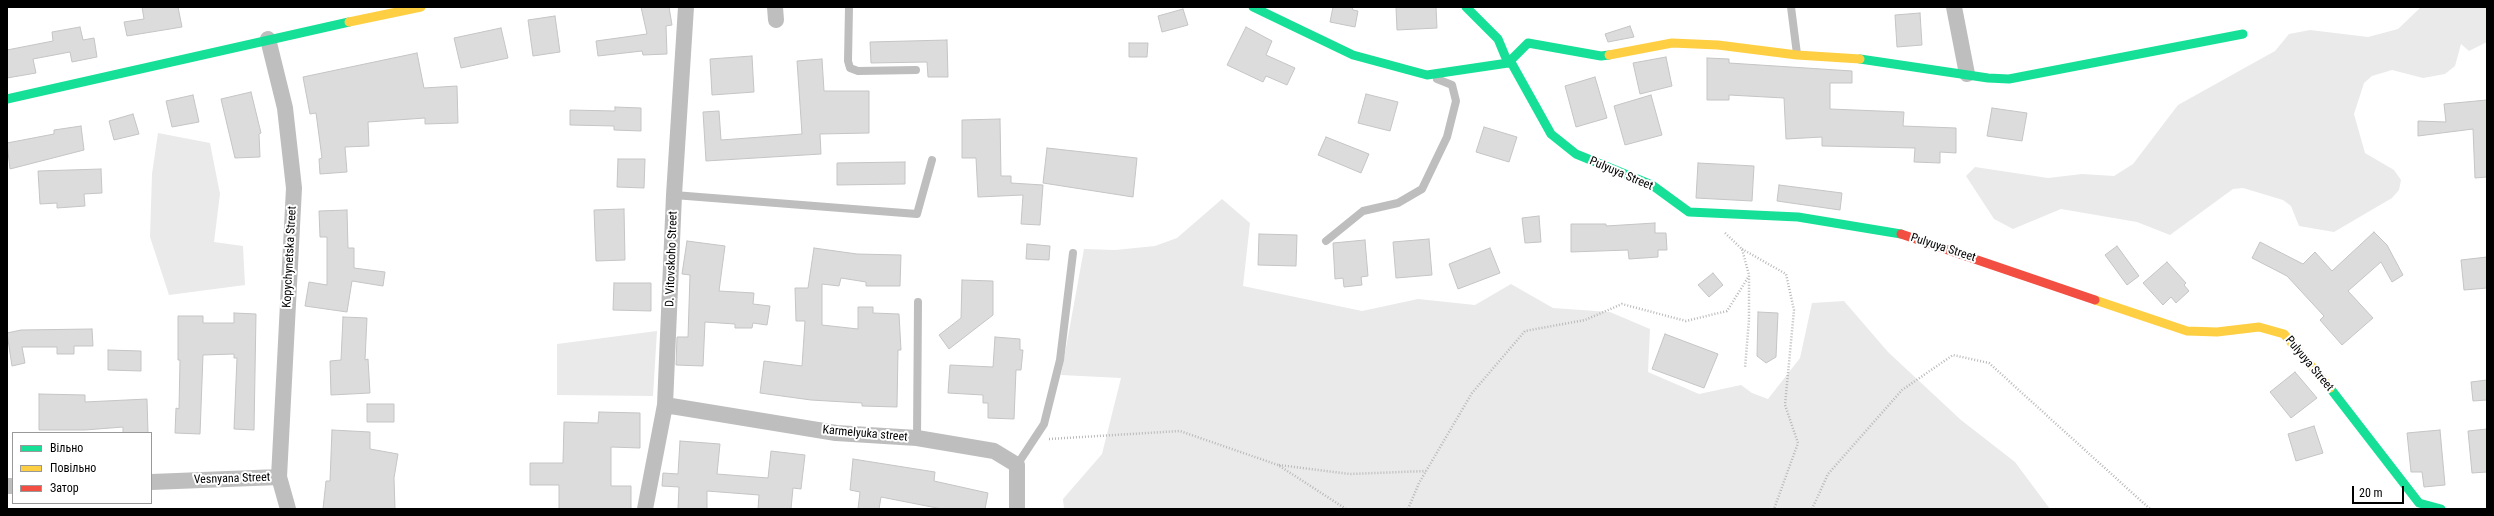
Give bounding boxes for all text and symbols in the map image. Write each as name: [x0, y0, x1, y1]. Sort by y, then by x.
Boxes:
street label: Pulyuya Street: [1587, 154, 1655, 194]
street label: Kopychynetska Street: [280, 206, 300, 308]
street label: D. Vitovskoho Street: [663, 211, 681, 307]
street label: Pulyuya Street: [1909, 231, 1977, 265]
street label: Pulyuya Street: [2282, 334, 2336, 394]
street label: Karmelyuka street: [822, 423, 908, 445]
legend: [12, 432, 152, 504]
text: Вільно: [50, 441, 83, 455]
text: Повільно: [50, 461, 96, 475]
street label: Vesnyana Street: [194, 470, 270, 488]
scale bar: [2354, 478, 2406, 504]
text: Затор: [50, 481, 79, 495]
text: 20 m: [2359, 486, 2383, 500]

